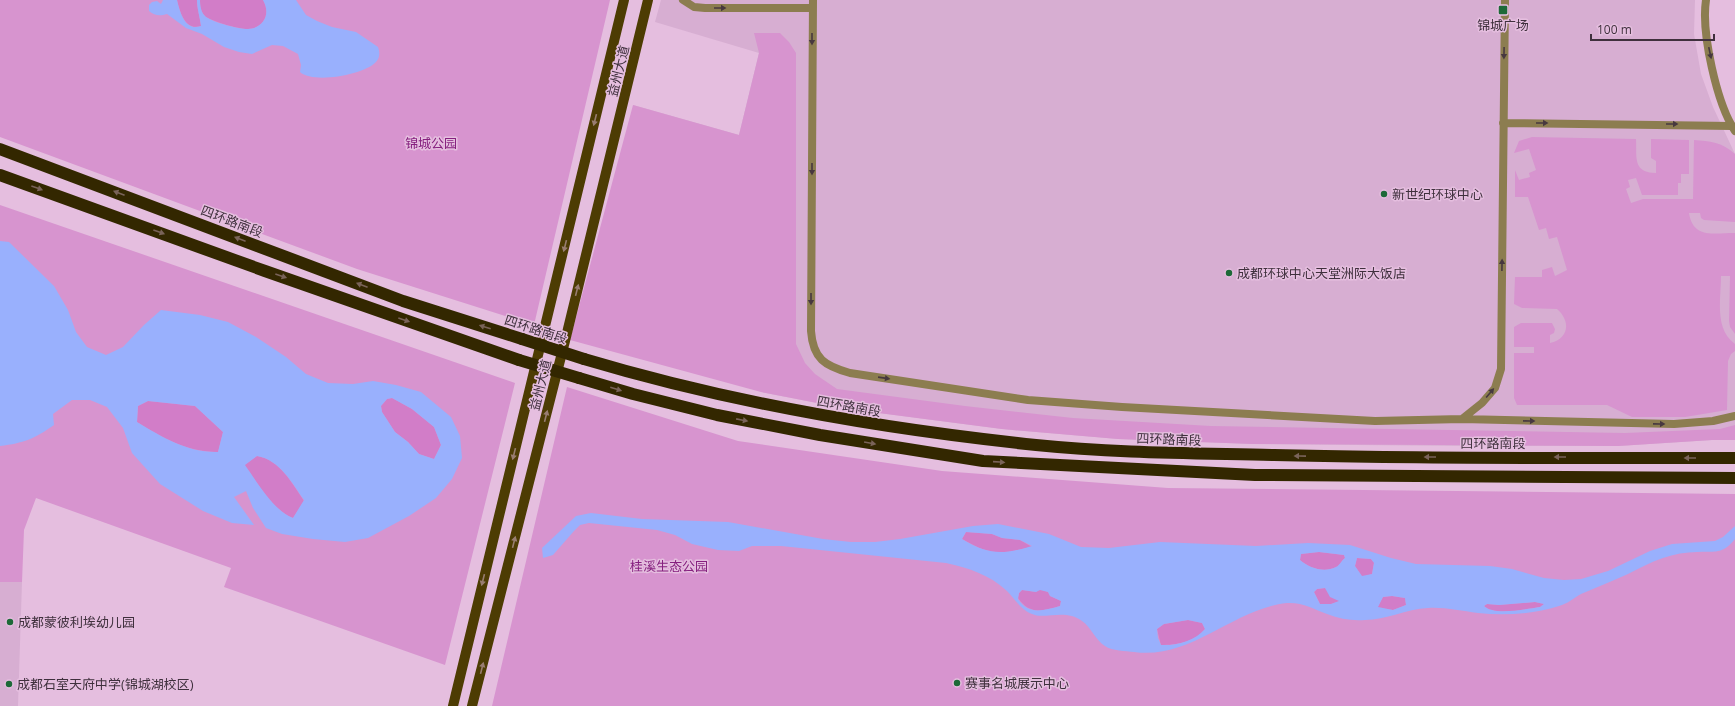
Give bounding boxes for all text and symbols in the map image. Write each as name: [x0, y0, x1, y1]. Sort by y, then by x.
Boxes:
marker: 锦城广场: [1497, 4, 1509, 16]
one-way arrow: [714, 5, 727, 11]
place label: 锦城广场: [1477, 16, 1529, 34]
scale bar: [1591, 16, 1714, 42]
text: 100 m: [1597, 21, 1632, 38]
one-way arrow: [809, 33, 815, 46]
street label: 益州大道: [603, 44, 633, 98]
one-way arrow: [1707, 46, 1713, 59]
one-way arrow: [1501, 47, 1507, 60]
one-way arrow: [592, 113, 598, 126]
one-way arrow: [1536, 120, 1549, 126]
one-way arrow: [1666, 121, 1678, 128]
park label: 锦城公园: [405, 134, 457, 152]
one-way arrow: [809, 163, 815, 176]
one-way arrow: [31, 185, 43, 191]
place label: 新世纪环球中心: [1392, 185, 1483, 203]
marker: 新世纪环球中心: [1379, 189, 1389, 199]
one-way arrow: [112, 190, 124, 196]
street label: 四环路南段: [198, 201, 266, 241]
one-way arrow: [153, 230, 165, 236]
one-way arrow: [234, 236, 246, 242]
one-way arrow: [561, 240, 567, 252]
one-way arrow: [1499, 258, 1505, 271]
place label: 成都环球中心天堂洲际大饭店: [1237, 264, 1406, 282]
marker: 成都环球中心天堂洲际大饭店: [1224, 268, 1234, 278]
one-way arrow: [275, 274, 287, 280]
one-way arrow: [355, 282, 367, 288]
one-way arrow: [575, 284, 581, 296]
one-way arrow: [808, 293, 814, 306]
street label: 四环路南段: [502, 310, 570, 348]
one-way arrow: [398, 317, 410, 323]
one-way arrow: [478, 324, 490, 330]
street label: 益州大道: [525, 358, 555, 412]
one-way arrow: [878, 375, 890, 381]
one-way arrow: [610, 386, 622, 392]
one-way arrow: [1486, 387, 1495, 398]
street label: 四环路南段: [815, 391, 883, 421]
one-way arrow: [543, 410, 549, 422]
one-way arrow: [736, 417, 748, 423]
one-way arrow: [1523, 417, 1535, 424]
one-way arrow: [1653, 420, 1665, 427]
street label: 四环路南段: [1136, 429, 1202, 449]
street label: 四环路南段: [1460, 434, 1526, 452]
one-way arrow: [864, 441, 876, 447]
one-way arrow: [511, 448, 517, 460]
one-way arrow: [1293, 453, 1306, 459]
one-way arrow: [1423, 454, 1436, 460]
one-way arrow: [1553, 454, 1566, 460]
one-way arrow: [1683, 455, 1696, 461]
one-way arrow: [993, 458, 1005, 465]
one-way arrow: [511, 536, 517, 548]
park label: 桂溪生态公园: [630, 557, 708, 575]
one-way arrow: [480, 574, 486, 586]
place label: 成都蒙彼利埃幼儿园: [18, 613, 135, 631]
marker: 成都蒙彼利埃幼儿园: [5, 617, 15, 627]
one-way arrow: [479, 662, 485, 674]
place label: 赛事名城展示中心: [965, 674, 1069, 692]
place label: 成都石室天府中学(锦城湖校区): [17, 675, 194, 693]
marker: 赛事名城展示中心: [952, 678, 962, 688]
marker: 成都石室天府中学(锦城湖校区): [4, 679, 14, 689]

